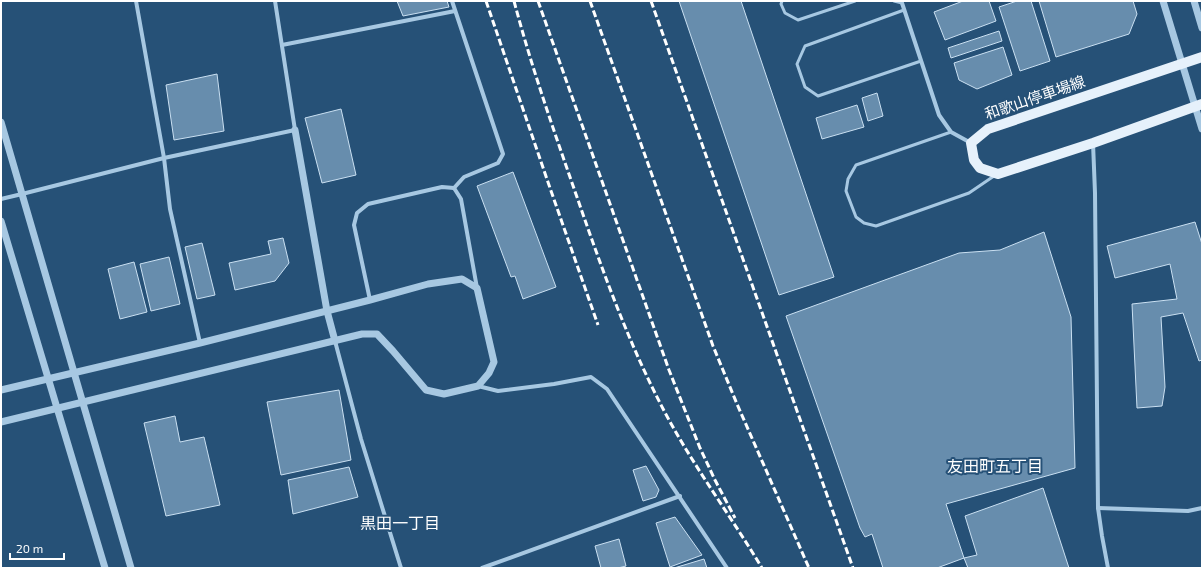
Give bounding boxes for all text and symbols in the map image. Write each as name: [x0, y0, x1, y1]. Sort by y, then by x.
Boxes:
street label: 和歌山停車場線: [982, 71, 1087, 123]
district label: 友田町五丁目: [947, 456, 1043, 475]
district label: 黒田一丁目: [360, 513, 440, 532]
scale bar: [10, 535, 64, 561]
text: 20 m: [16, 541, 43, 555]

